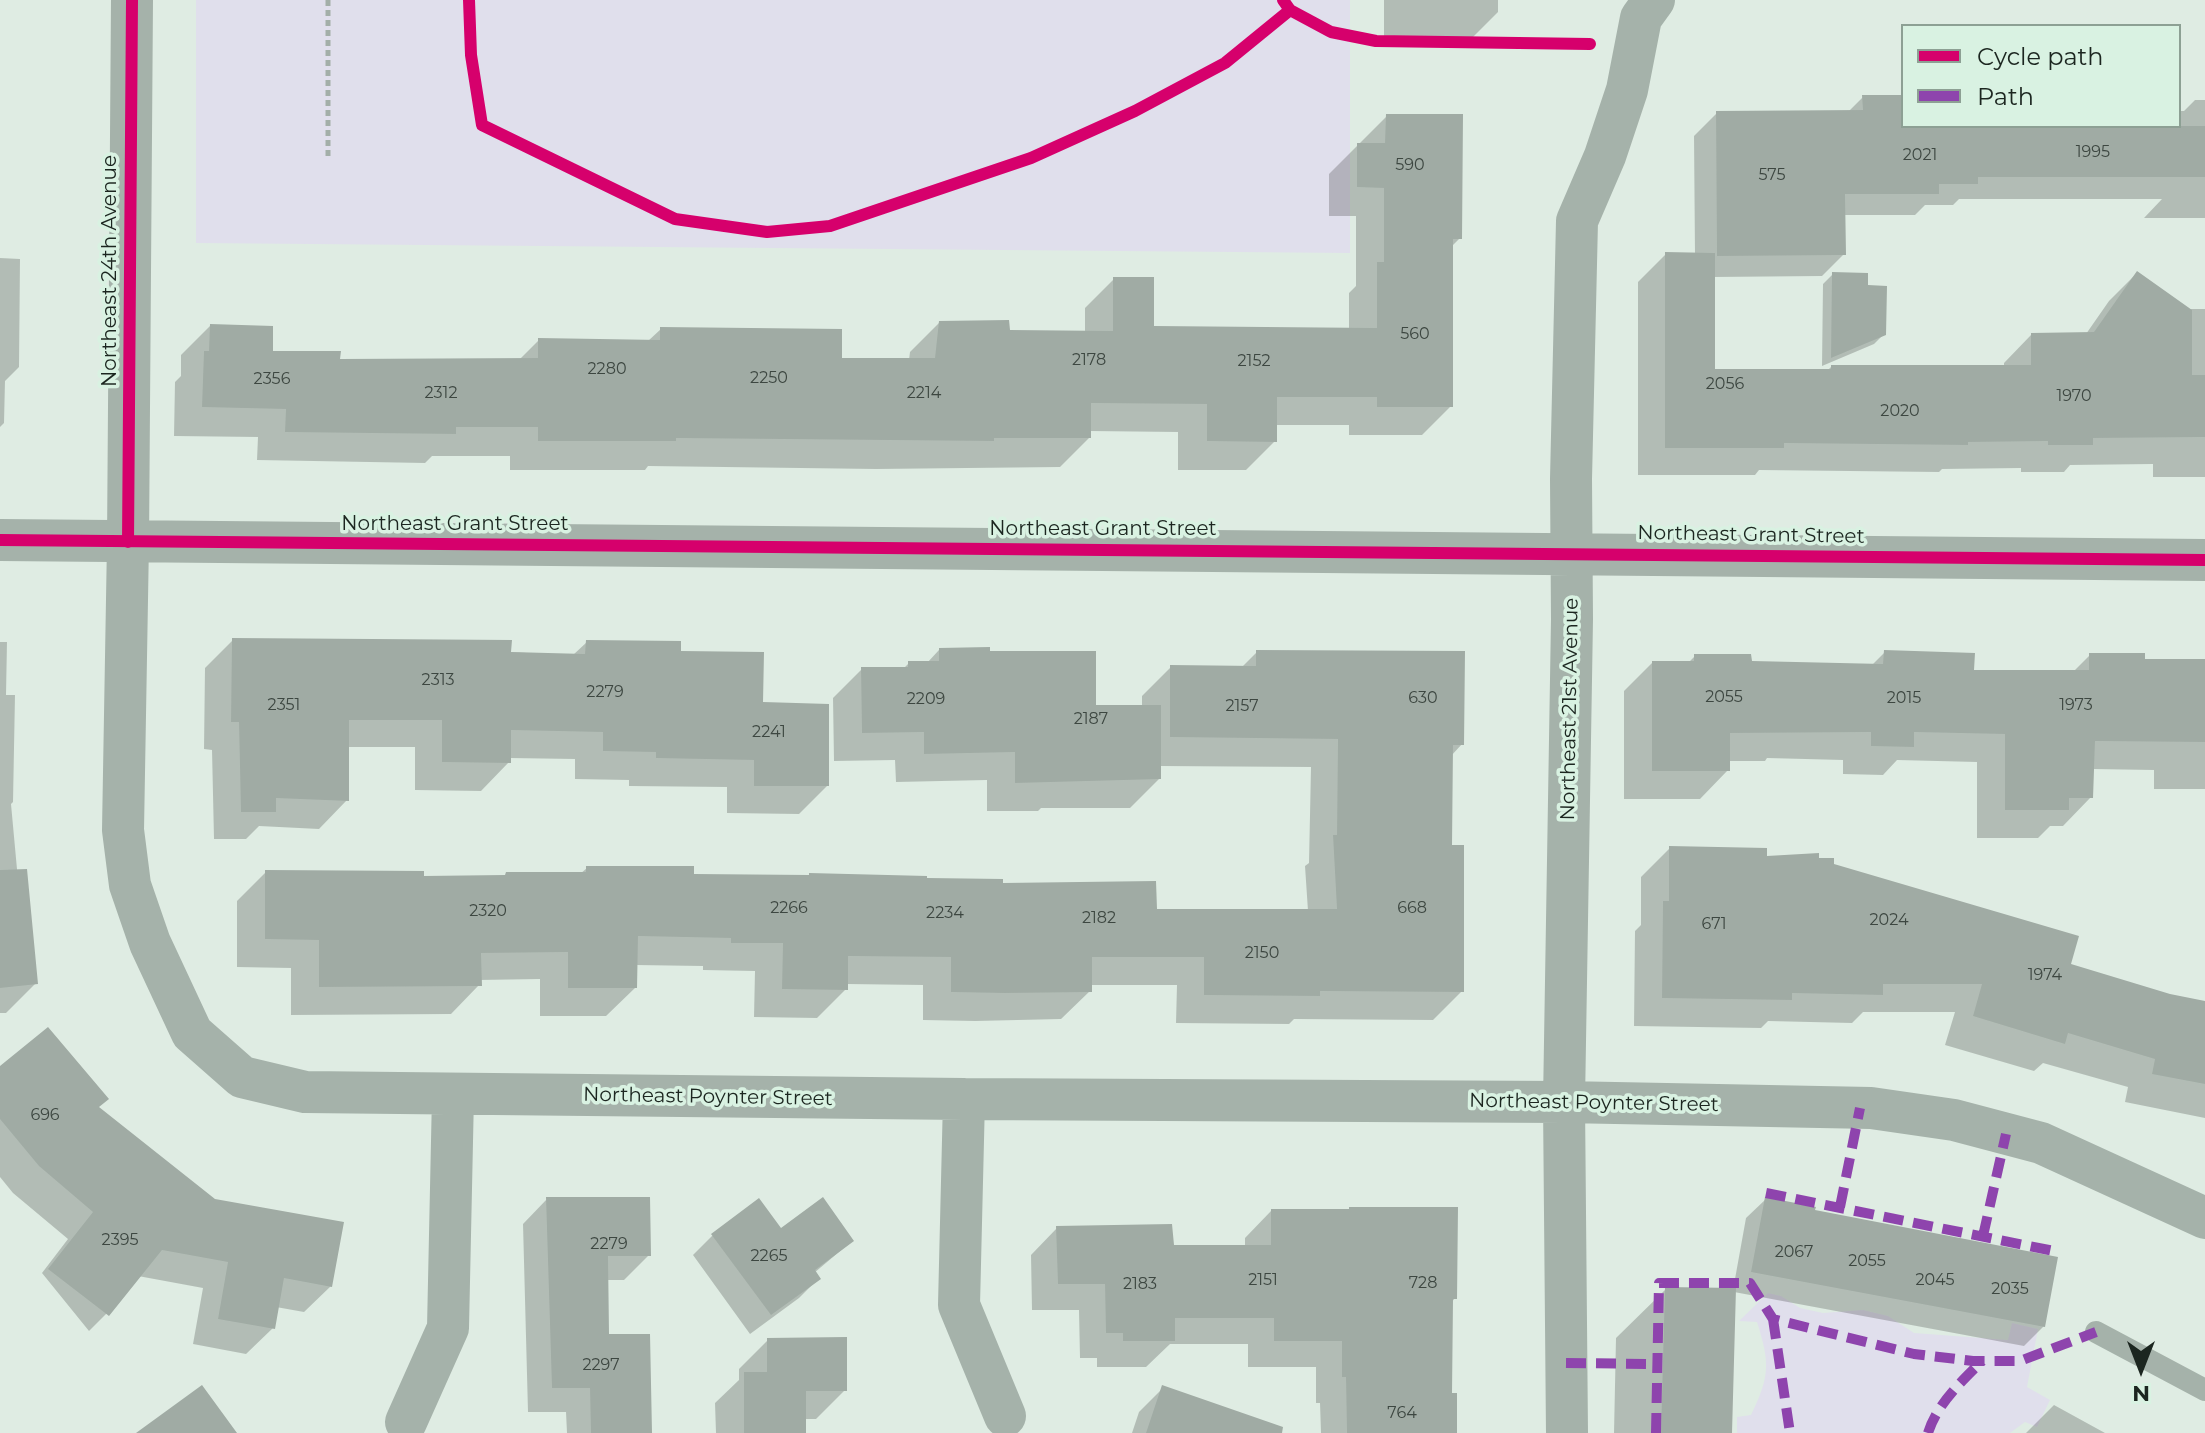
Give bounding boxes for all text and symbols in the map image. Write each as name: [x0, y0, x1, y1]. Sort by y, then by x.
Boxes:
legend: [1901, 24, 2181, 128]
text: Cycle path: [1977, 42, 2104, 71]
text: Path: [1977, 82, 2034, 111]
house number: 1995: [2076, 142, 2110, 162]
house number: 2021: [1903, 145, 1937, 165]
street label: Northeast 24th Avenue: [98, 155, 122, 387]
house number: 590: [1395, 155, 1425, 175]
house number: 575: [1758, 165, 1786, 185]
house number: 560: [1400, 324, 1430, 344]
house number: 2178: [1072, 350, 1106, 370]
house number: 2152: [1238, 351, 1270, 371]
house number: 2280: [588, 359, 626, 379]
house number: 2250: [750, 368, 788, 388]
house number: 2356: [254, 369, 290, 389]
house number: 2056: [1706, 374, 1744, 394]
house number: 2312: [425, 383, 457, 403]
house number: 2214: [907, 383, 941, 403]
house number: 1970: [2056, 386, 2092, 406]
house number: 2020: [1880, 401, 1920, 421]
street label: Northeast Grant Street: [341, 512, 569, 536]
street label: Northeast Grant Street: [989, 517, 1217, 541]
street label: Northeast Grant Street: [1637, 521, 1865, 549]
street label: Northeast 21st Avenue: [1556, 597, 1584, 821]
house number: 2313: [422, 670, 454, 690]
house number: 2279: [586, 682, 624, 702]
house number: 2055: [1705, 687, 1743, 707]
house number: 630: [1408, 688, 1438, 708]
house number: 2015: [1887, 688, 1921, 708]
house number: 2209: [907, 689, 945, 709]
house number: 2351: [268, 695, 300, 715]
house number: 1973: [2059, 695, 2093, 715]
house number: 2157: [1225, 696, 1259, 716]
house number: 2187: [1074, 709, 1108, 729]
house number: 2241: [752, 722, 786, 742]
house number: 2266: [770, 898, 808, 918]
house number: 668: [1397, 898, 1427, 918]
house number: 2320: [469, 901, 507, 921]
house number: 2234: [926, 903, 964, 923]
house number: 2182: [1082, 908, 1116, 928]
house number: 2024: [1870, 910, 1908, 930]
house number: 671: [1702, 914, 1726, 934]
house number: 2150: [1245, 943, 1279, 963]
house number: 1974: [2028, 965, 2062, 985]
street label: Northeast Poynter Street: [583, 1083, 833, 1111]
street label: Northeast Poynter Street: [1469, 1089, 1719, 1117]
house number: 696: [30, 1105, 60, 1125]
house number: 2395: [102, 1230, 138, 1250]
house number: 2279: [590, 1234, 628, 1254]
house number: 2067: [1775, 1242, 1813, 1262]
house number: 2265: [751, 1246, 787, 1266]
house number: 2055: [1848, 1251, 1886, 1271]
house number: 2151: [1248, 1270, 1278, 1290]
house number: 2045: [1915, 1270, 1955, 1290]
house number: 728: [1409, 1273, 1437, 1293]
house number: 2183: [1123, 1274, 1157, 1294]
house number: 2035: [1991, 1279, 2029, 1299]
north arrow: [2101, 1329, 2181, 1409]
house number: 2297: [582, 1355, 620, 1375]
text: N: [2132, 1380, 2150, 1407]
house number: 764: [1387, 1403, 1417, 1423]

